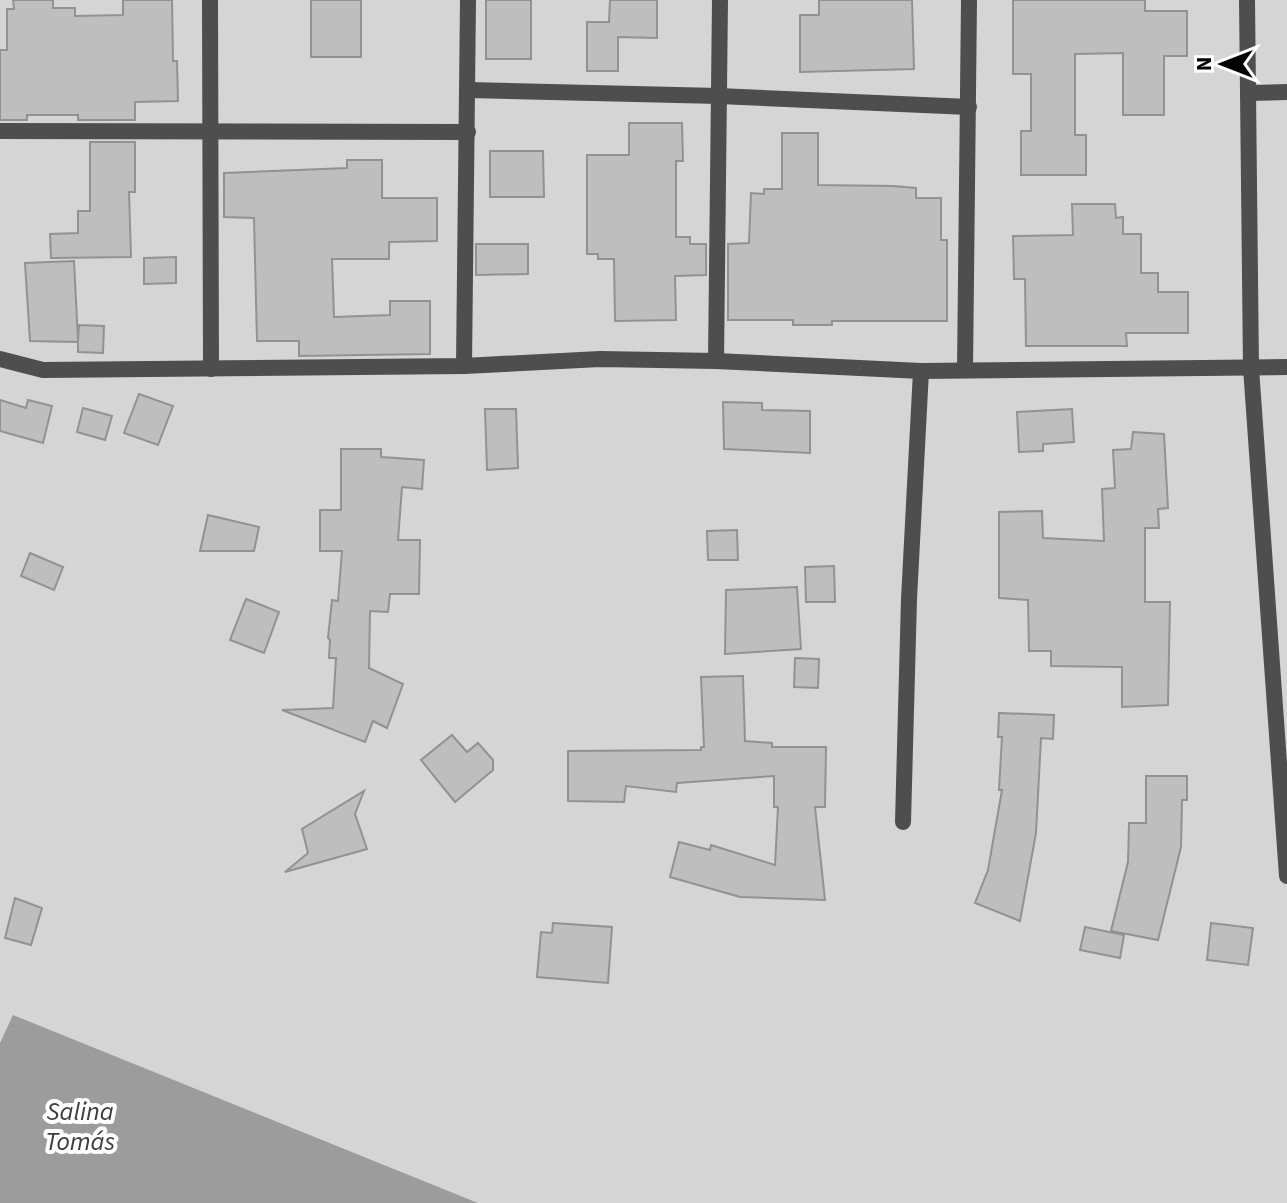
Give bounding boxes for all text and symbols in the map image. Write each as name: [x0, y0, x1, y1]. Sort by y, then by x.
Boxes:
north arrow: [1183, 24, 1263, 104]
text: N: [1188, 57, 1220, 71]
water label: Salina Tomás: [45, 1093, 115, 1160]

